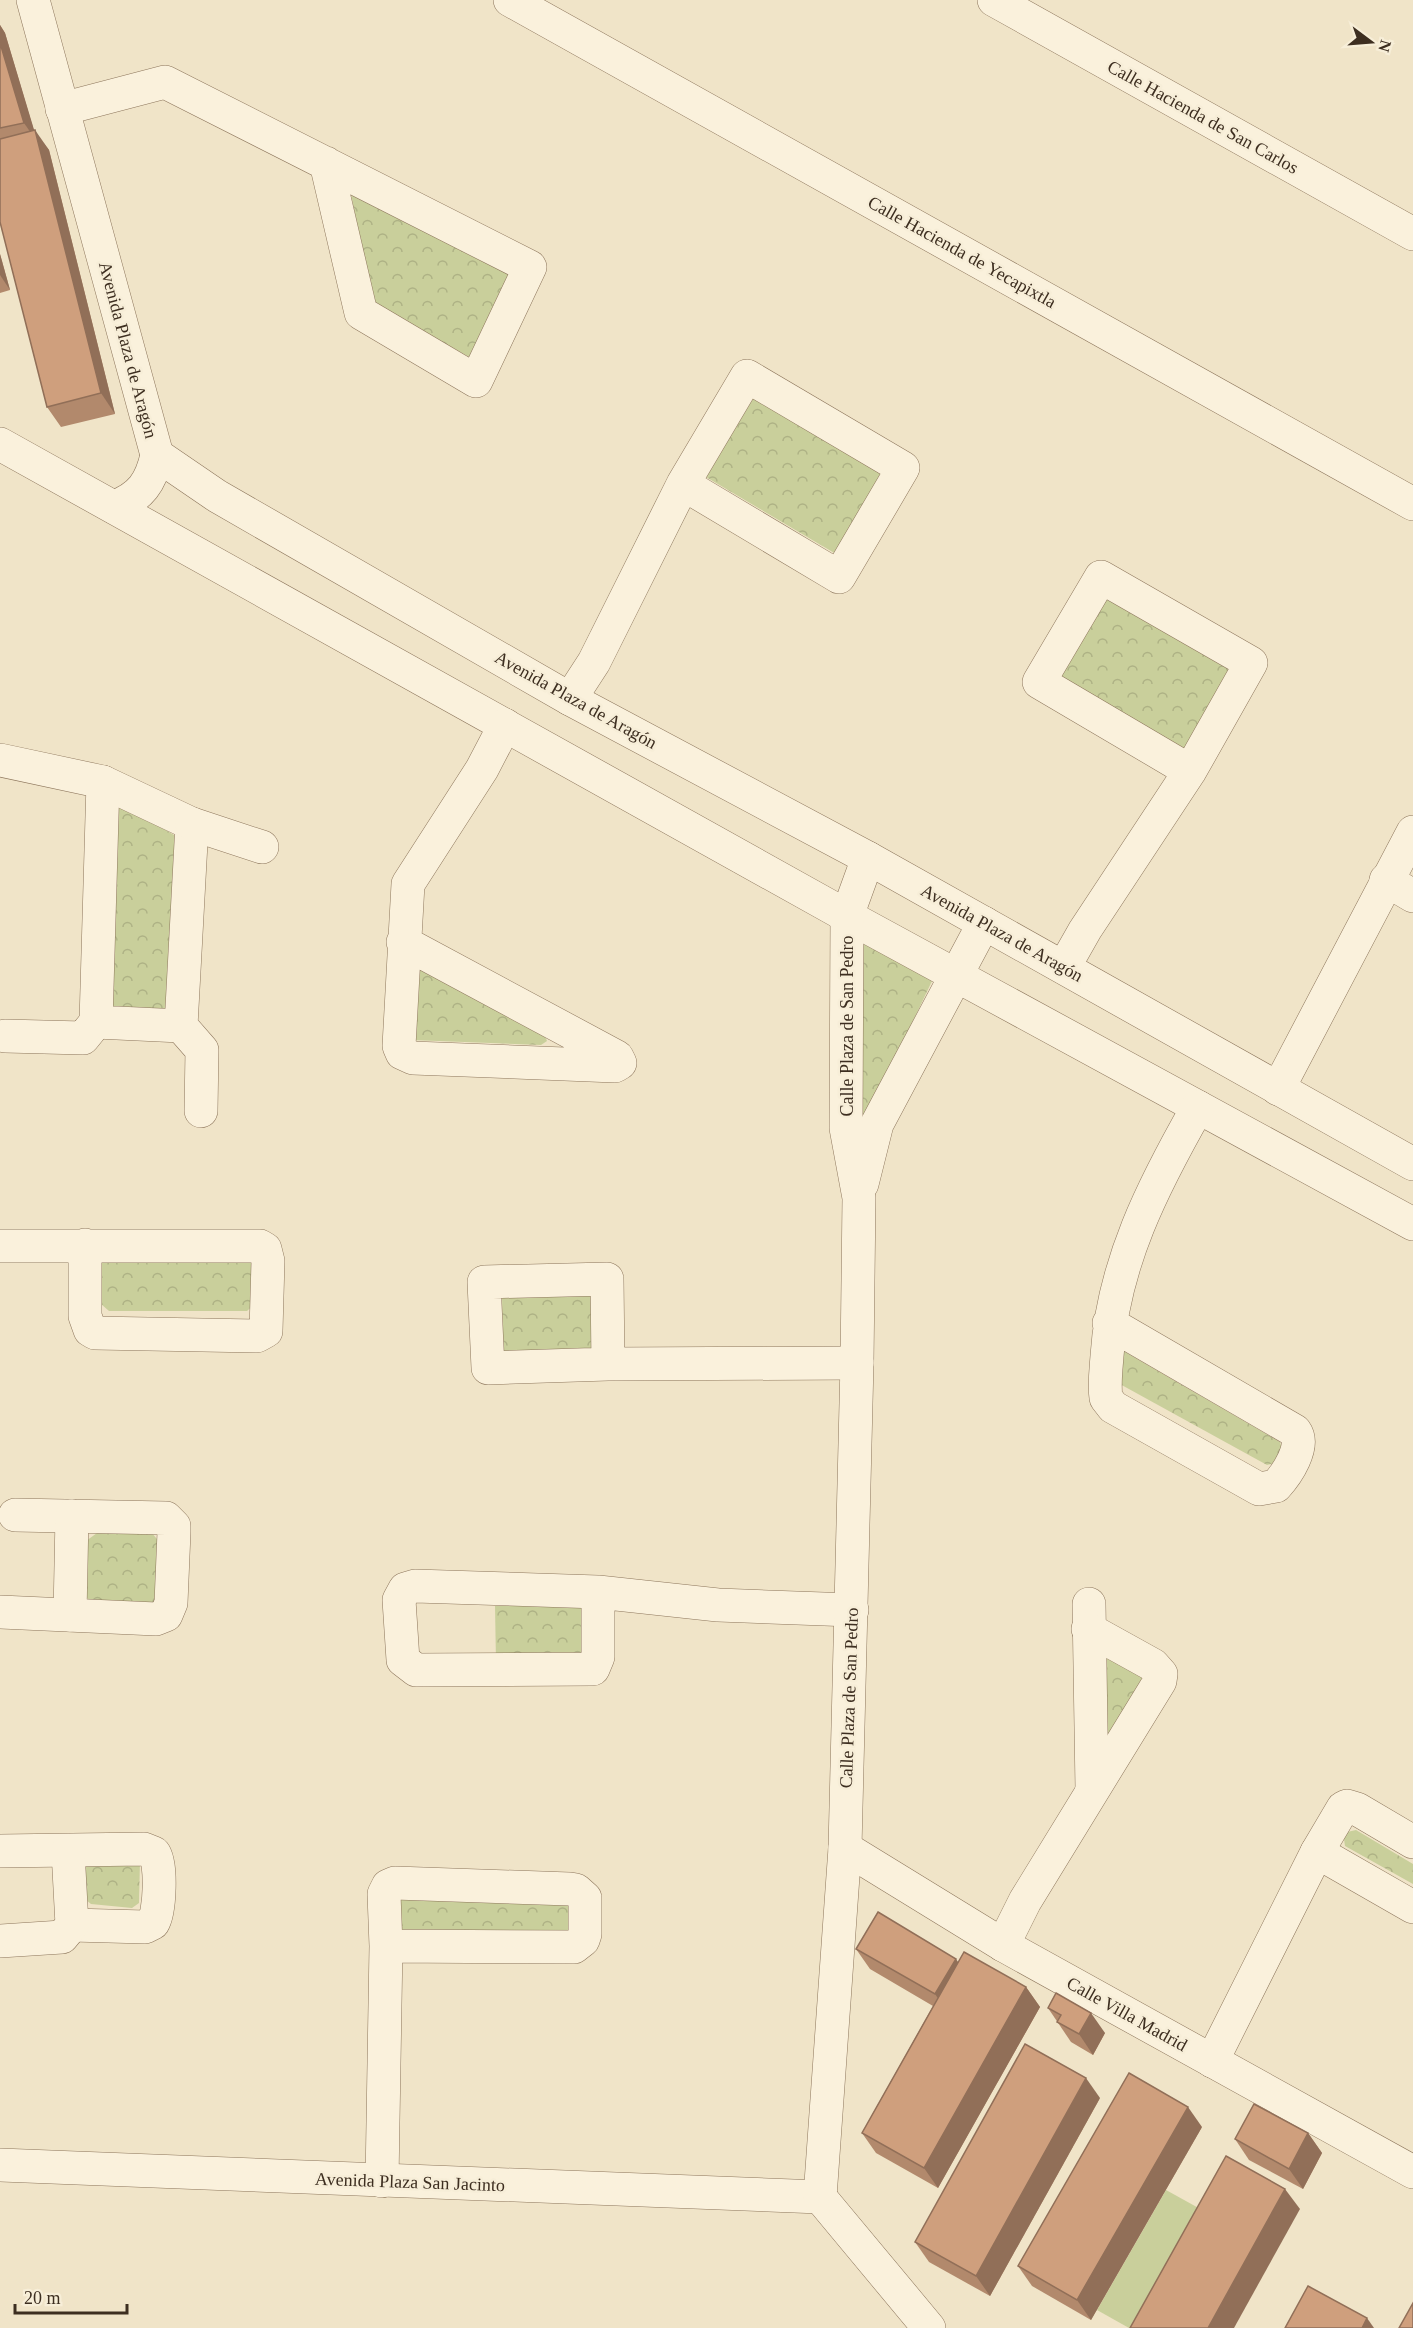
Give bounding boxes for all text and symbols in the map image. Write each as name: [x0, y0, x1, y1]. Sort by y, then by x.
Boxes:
north arrow: [1341, 12, 1401, 72]
text: N: [1375, 38, 1395, 54]
street label: Calle Hacienda de San Carlos: [1104, 56, 1302, 178]
street label: Calle Hacienda de Yecapixtla: [864, 192, 1060, 312]
street label: Avenida Plaza de Aragón: [95, 259, 161, 441]
street label: Avenida Plaza de Aragón: [492, 647, 660, 753]
street label: Avenida Plaza de Aragón: [918, 880, 1086, 986]
street label: Calle Plaza de San Pedro: [837, 936, 857, 1116]
street label: Calle Plaza de San Pedro: [836, 1607, 862, 1789]
street label: Calle Villa Madrid: [1063, 1973, 1191, 2055]
street label: Avenida Plaza San Jacinto: [315, 2169, 505, 2195]
scale bar: [15, 2277, 128, 2315]
text: 20 m: [24, 2288, 61, 2308]

